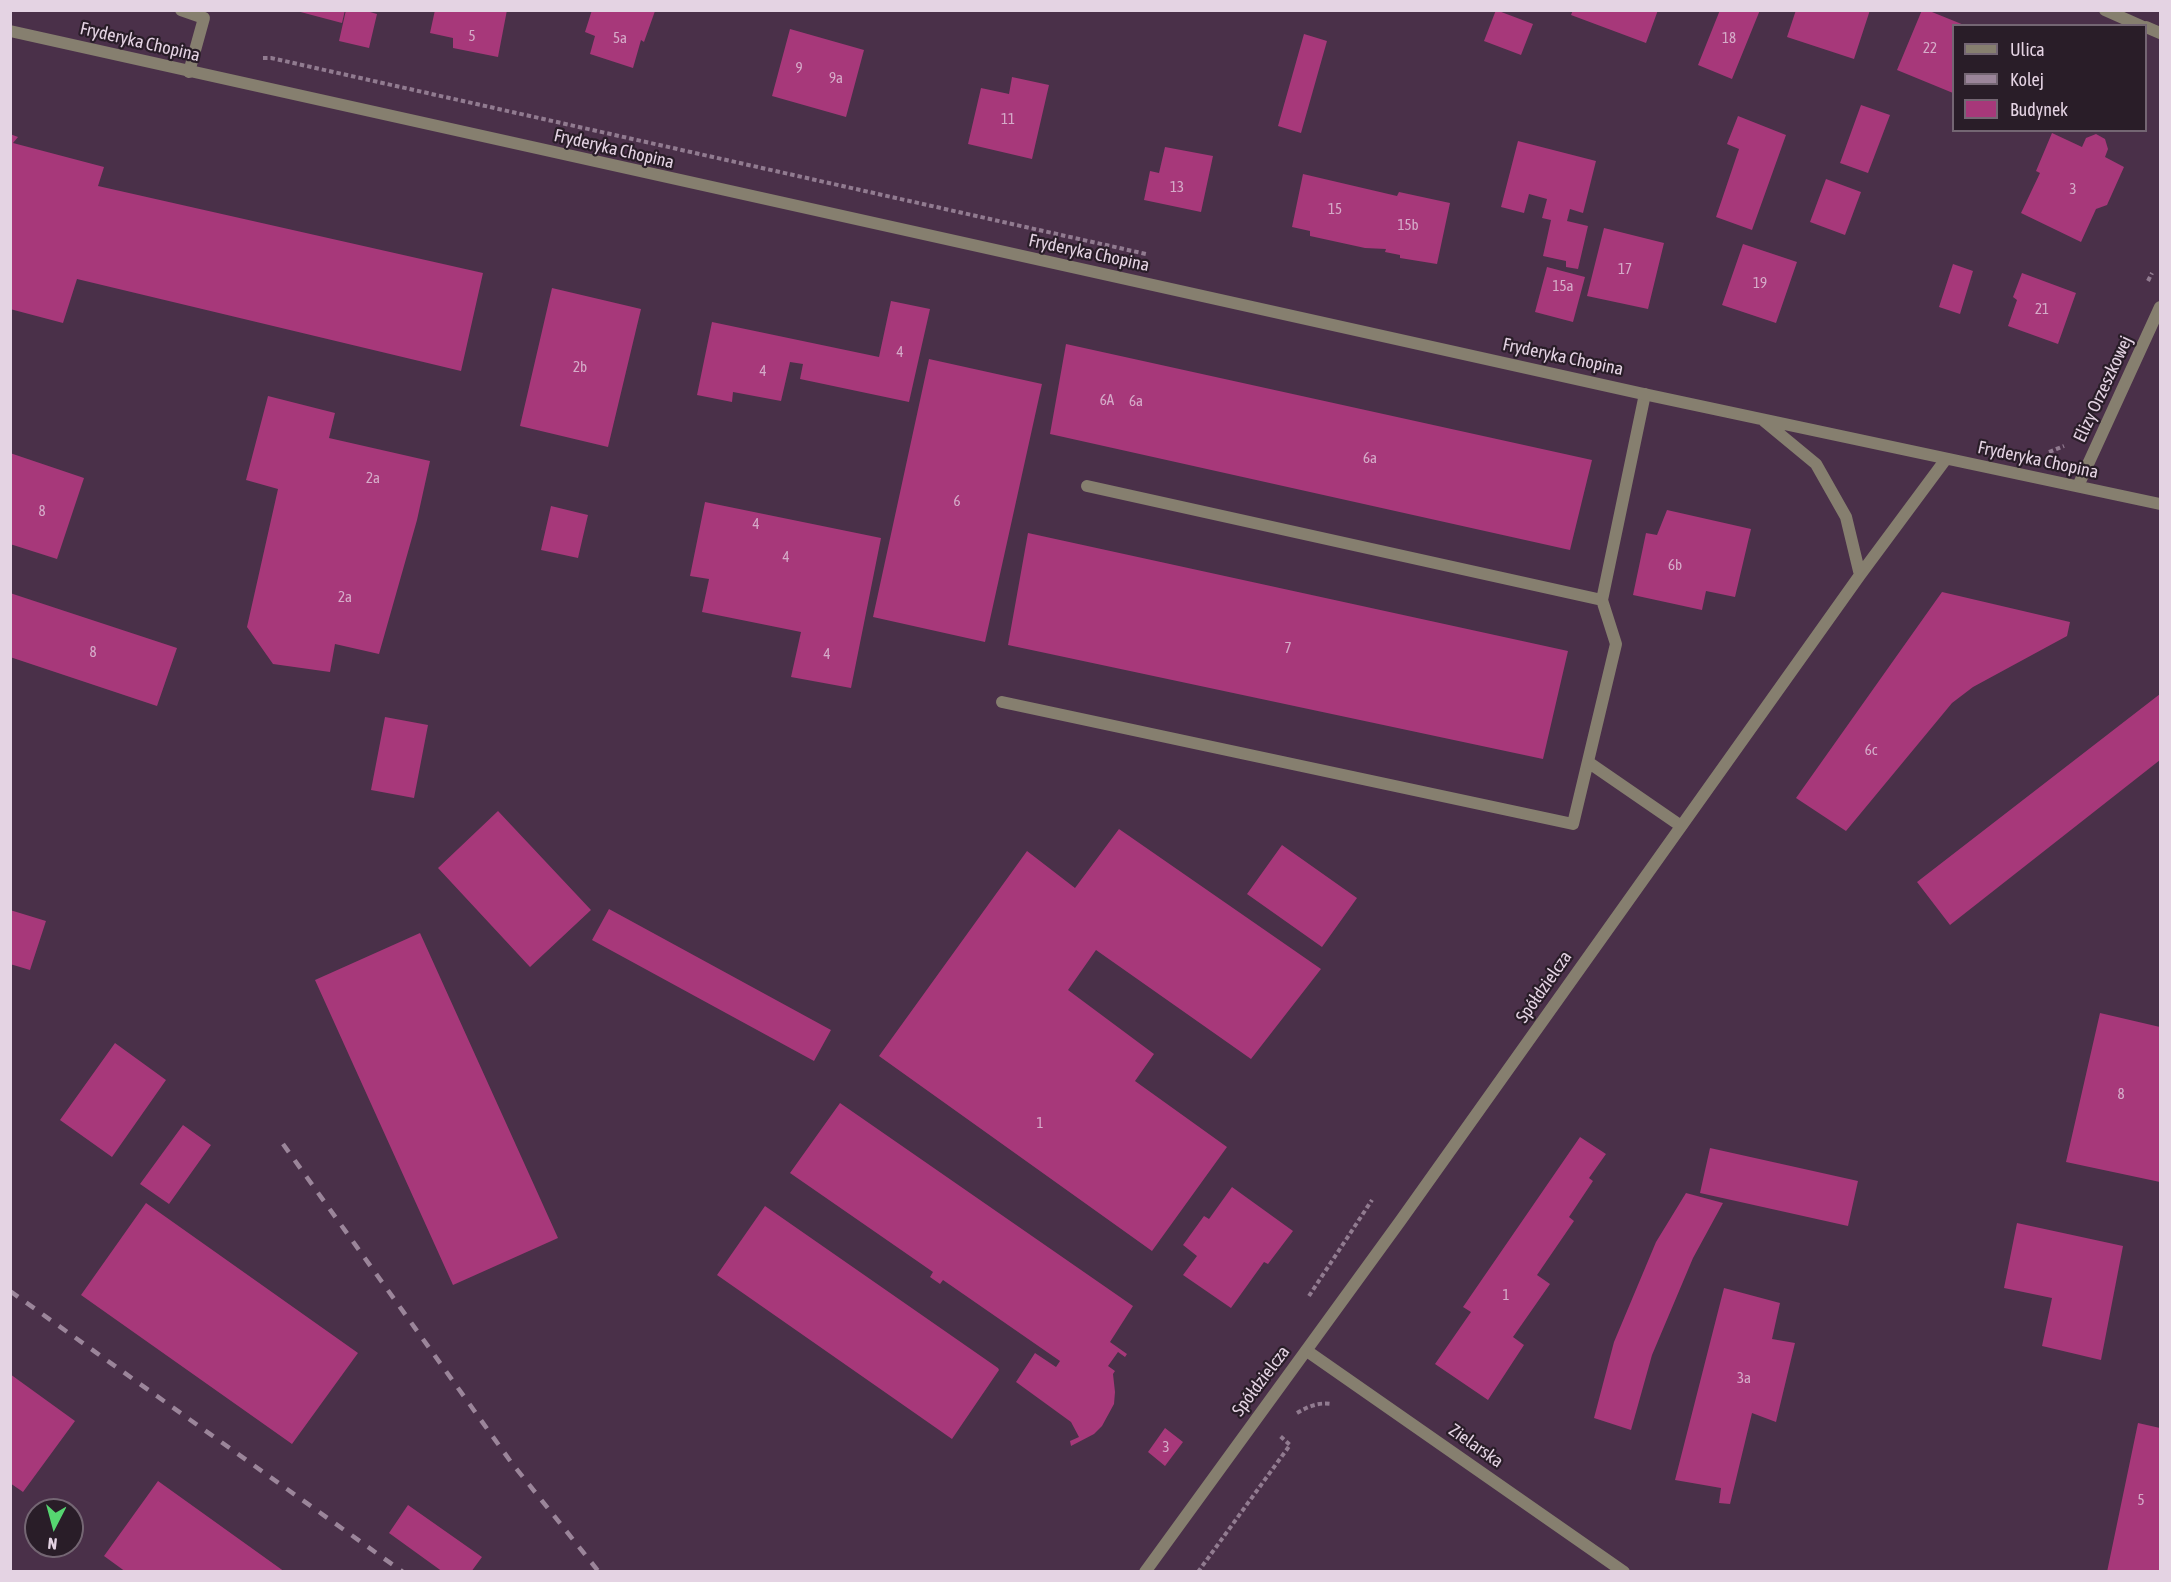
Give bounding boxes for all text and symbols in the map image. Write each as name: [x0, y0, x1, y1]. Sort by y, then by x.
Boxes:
street label: Fryderyka Chopina: [78, 18, 202, 66]
legend: [1952, 24, 2147, 132]
house number: 5: [468, 27, 476, 45]
house number: 5a: [613, 29, 627, 47]
house number: 18: [1722, 29, 1736, 47]
house number: 22: [1923, 39, 1937, 57]
text: Ulica: [2010, 39, 2045, 60]
house number: 9: [795, 59, 803, 77]
house number: 9a: [829, 69, 843, 87]
text: Kolej: [2010, 69, 2044, 90]
text: Budynek: [2010, 99, 2068, 120]
house number: 11: [1001, 110, 1015, 128]
street label: Fryderyka Chopina: [552, 125, 676, 173]
house number: 13: [1170, 178, 1184, 196]
house number: 3: [2069, 180, 2077, 198]
house number: 15: [1328, 200, 1342, 218]
house number: 15b: [1397, 216, 1419, 234]
street label: Fryderyka Chopina: [1027, 230, 1151, 276]
house number: 17: [1618, 260, 1632, 278]
house number: 19: [1753, 274, 1767, 292]
house number: 15a: [1552, 277, 1574, 295]
house number: 21: [2035, 300, 2049, 318]
street label: Elizy Orzeszkowej: [2069, 332, 2137, 446]
street label: Fryderyka Chopina: [1501, 334, 1625, 380]
house number: 4: [896, 343, 904, 361]
house number: 2b: [573, 358, 587, 376]
house number: 4: [759, 362, 767, 380]
house number: 6A: [1100, 391, 1114, 409]
house number: 6a: [1129, 392, 1143, 410]
street label: Fryderyka Chopina: [1976, 437, 2100, 483]
house number: 6a: [1363, 449, 1377, 467]
house number: 2a: [366, 469, 380, 487]
house number: 6: [953, 492, 961, 510]
house number: 8: [38, 502, 46, 520]
house number: 4: [752, 515, 760, 533]
house number: 4: [782, 548, 790, 566]
house number: 6b: [1668, 556, 1682, 574]
house number: 2a: [338, 588, 352, 606]
house number: 7: [1284, 639, 1292, 657]
house number: 8: [89, 643, 97, 661]
house number: 4: [823, 645, 831, 663]
house number: 6c: [1865, 741, 1877, 759]
street label: Spółdzielcza: [1511, 947, 1577, 1027]
house number: 8: [2117, 1085, 2125, 1103]
house number: 1: [1036, 1114, 1044, 1132]
house number: 1: [1502, 1286, 1510, 1304]
street label: Spółdzielcza: [1228, 1342, 1294, 1420]
house number: 3a: [1737, 1369, 1751, 1387]
street label: Zielarska: [1445, 1420, 1507, 1472]
house number: 3: [1162, 1438, 1170, 1456]
house number: 5: [2137, 1491, 2145, 1509]
north arrow: [24, 1498, 84, 1558]
text: N: [47, 1534, 58, 1553]

